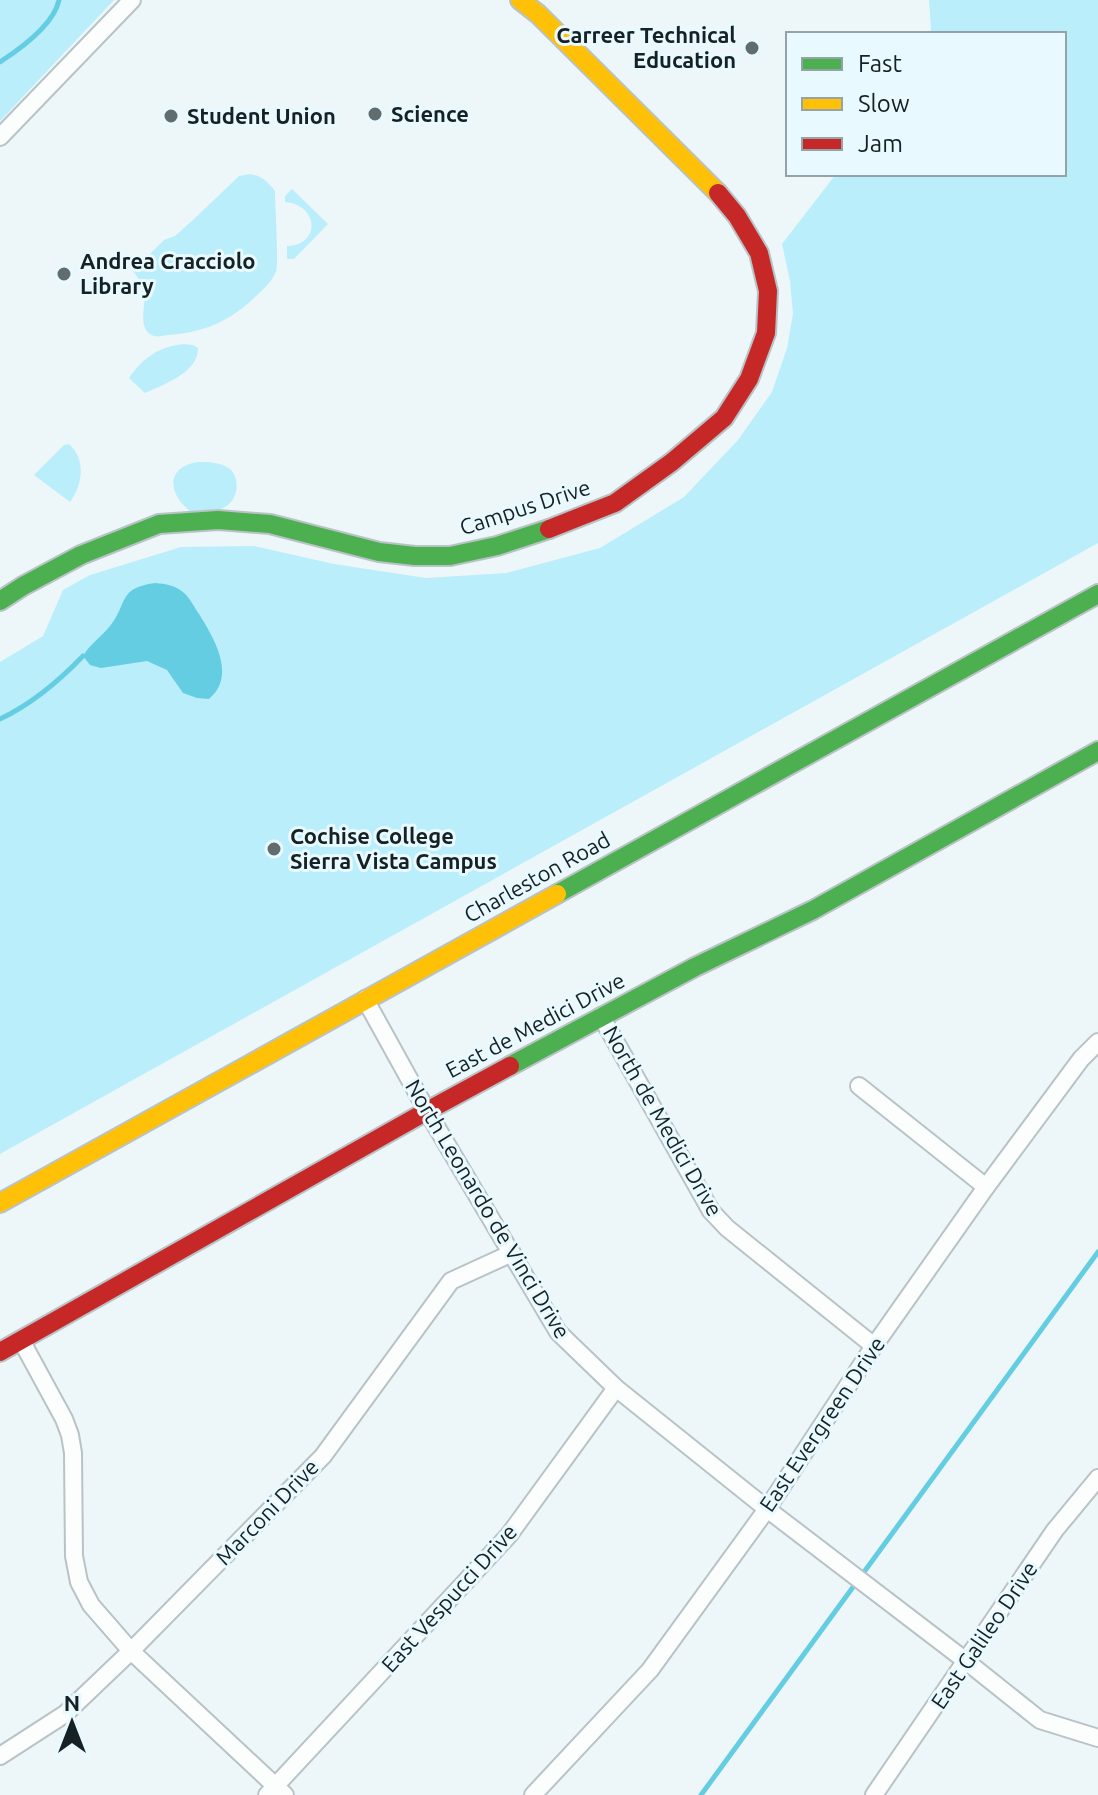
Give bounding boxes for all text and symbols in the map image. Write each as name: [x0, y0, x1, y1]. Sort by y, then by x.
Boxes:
place label: Carreer Technical Education: [556, 22, 736, 72]
legend: [786, 32, 1066, 176]
marker: Carreer Technical Education: [743, 39, 761, 57]
text: Fast: [858, 50, 902, 77]
text: Slow: [858, 90, 910, 117]
place label: Science: [391, 101, 469, 126]
place label: Student Union: [187, 103, 336, 128]
marker: Science: [366, 105, 384, 123]
marker: Student Union: [162, 107, 180, 125]
text: Jam: [858, 130, 903, 157]
place label: Andrea Cracciolo Library: [80, 248, 256, 298]
marker: Andrea Cracciolo Library: [55, 265, 73, 283]
street label: Campus Drive: [456, 474, 593, 539]
place label: Cochise College Sierra Vista Campus: [290, 823, 497, 873]
street label: Charleston Road: [459, 826, 614, 927]
marker: Cochise College Sierra Vista Campus: [265, 840, 283, 858]
street label: East de Medici Drive: [441, 967, 628, 1082]
street label: North de Medici Drive: [599, 1021, 728, 1220]
street label: North Leonardo de Vinci Drive: [401, 1075, 576, 1343]
street label: East Evergreen Drive: [754, 1332, 889, 1516]
street label: Marconi Drive: [210, 1454, 323, 1570]
street label: East Vespucci Drive: [376, 1519, 521, 1677]
street label: East Galileo Drive: [925, 1557, 1042, 1713]
north arrow: [32, 1683, 112, 1763]
text: N: [64, 1690, 80, 1715]

